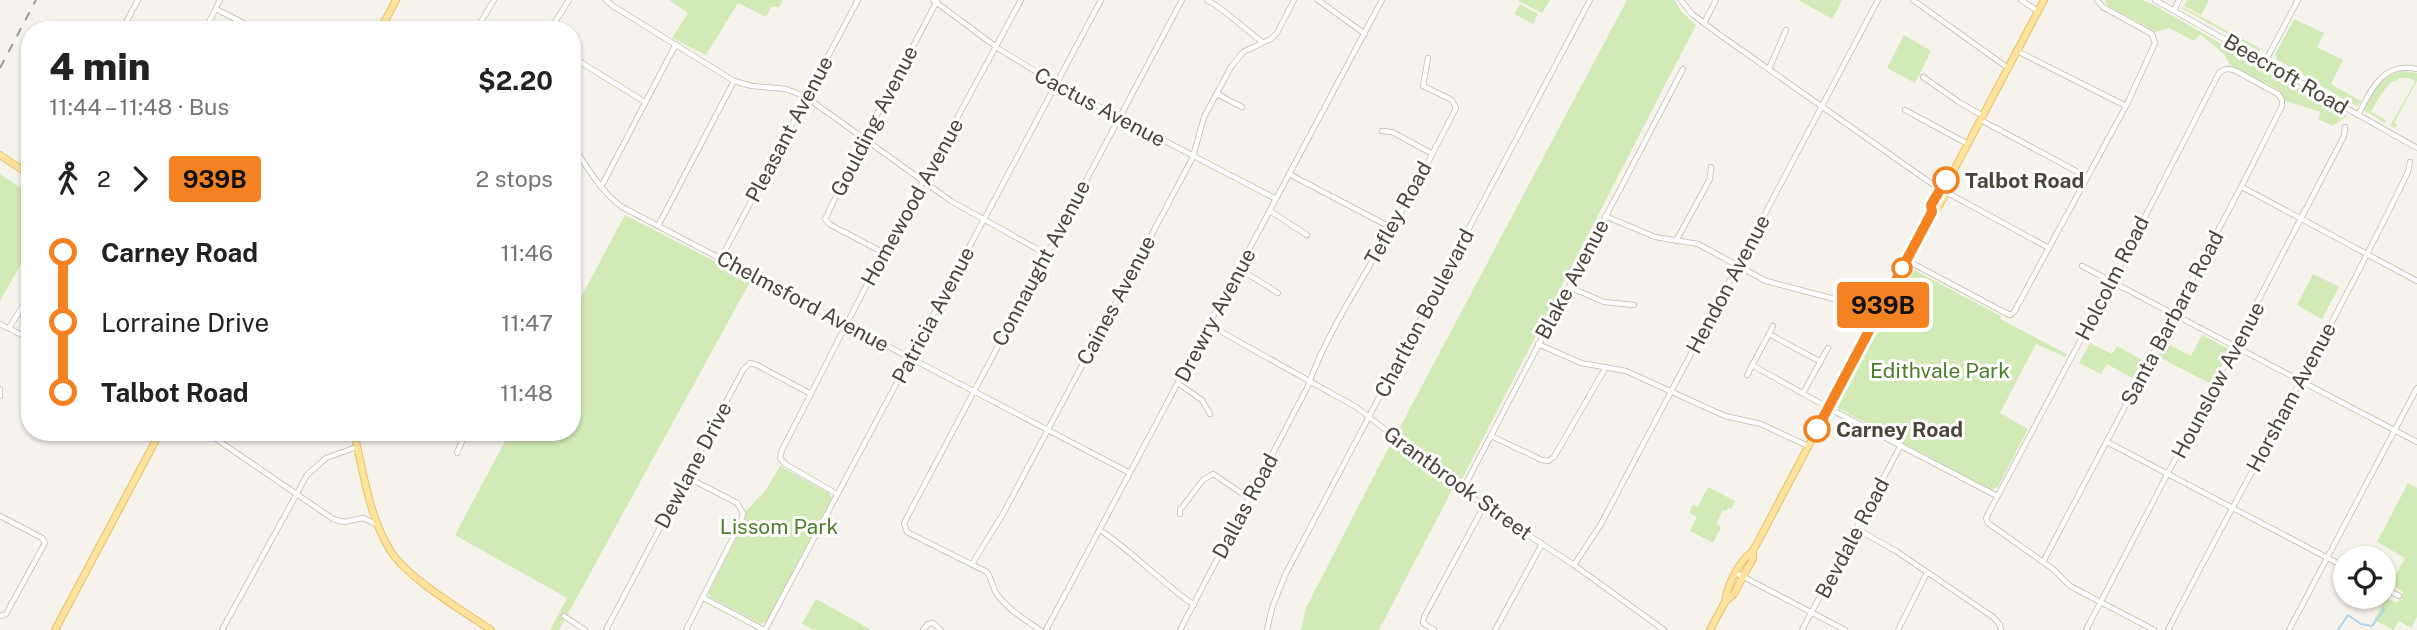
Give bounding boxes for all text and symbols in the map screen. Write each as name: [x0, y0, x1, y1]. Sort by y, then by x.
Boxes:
street label: Beecroft Road: [2219, 28, 2353, 120]
street label: Goulding Avenue: [825, 41, 923, 201]
text: 4 min: [49, 44, 151, 89]
street label: Pleasant Avenue: [740, 52, 838, 206]
street label: Cactus Avenue: [1030, 62, 1170, 152]
text: $2.20: [478, 65, 553, 96]
text: 11:44 – 11:48 · Bus: [49, 93, 229, 120]
street label: Homewood Avenue: [856, 114, 968, 290]
street label: Tefley Road: [1359, 157, 1437, 269]
icon: walk: [49, 160, 87, 198]
icon: forward: [121, 160, 159, 198]
text: 2: [97, 165, 111, 192]
text: 939B: [183, 165, 247, 193]
text: 2 stops: [475, 165, 553, 192]
marker: Talbot Road: [1933, 167, 1959, 193]
place label: Talbot Road: [1965, 168, 2084, 193]
street label: Connaught Avenue: [987, 176, 1095, 350]
street label: Hendon Avenue: [1681, 210, 1775, 358]
street label: Holcolm Road: [2070, 212, 2154, 344]
street label: Blake Avenue: [1530, 215, 1614, 343]
street label: Charlton Boulevard: [1369, 224, 1479, 402]
street label: Santa Barbara Road: [2115, 226, 2229, 410]
street label: Caines Avenue: [1071, 231, 1161, 369]
text: Carney Road: [101, 237, 258, 268]
text: 11:46: [500, 239, 553, 266]
street label: Patricia Avenue: [886, 242, 980, 388]
street label: Drewry Avenue: [1169, 244, 1261, 386]
street label: Chelmsford Avenue: [713, 245, 893, 357]
unlabelled marker: [1892, 258, 1912, 278]
line badge: 939B: [1834, 282, 1932, 328]
text: 939B: [1851, 291, 1915, 319]
street label: Hounslow Avenue: [2166, 297, 2270, 463]
text: Lorraine Drive: [101, 307, 269, 338]
text: 11:47: [501, 309, 553, 336]
street label: Horsham Avenue: [2241, 318, 2341, 476]
park label: Edithvale Park: [1870, 358, 2010, 383]
text: Talbot Road: [101, 377, 249, 408]
text: 11:48: [500, 379, 553, 406]
street label: Dewlane Drive: [649, 397, 737, 533]
marker: Carney Road: [1804, 416, 1830, 442]
place label: Carney Road: [1836, 417, 1963, 442]
street label: Grantbrook Street: [1379, 421, 1537, 545]
street label: Dallas Road: [1207, 449, 1283, 563]
street label: Bevdale Road: [1810, 474, 1894, 602]
park label: Lissom Park: [720, 514, 838, 539]
map controls: [2333, 546, 2396, 609]
button: locate: [2333, 546, 2396, 609]

